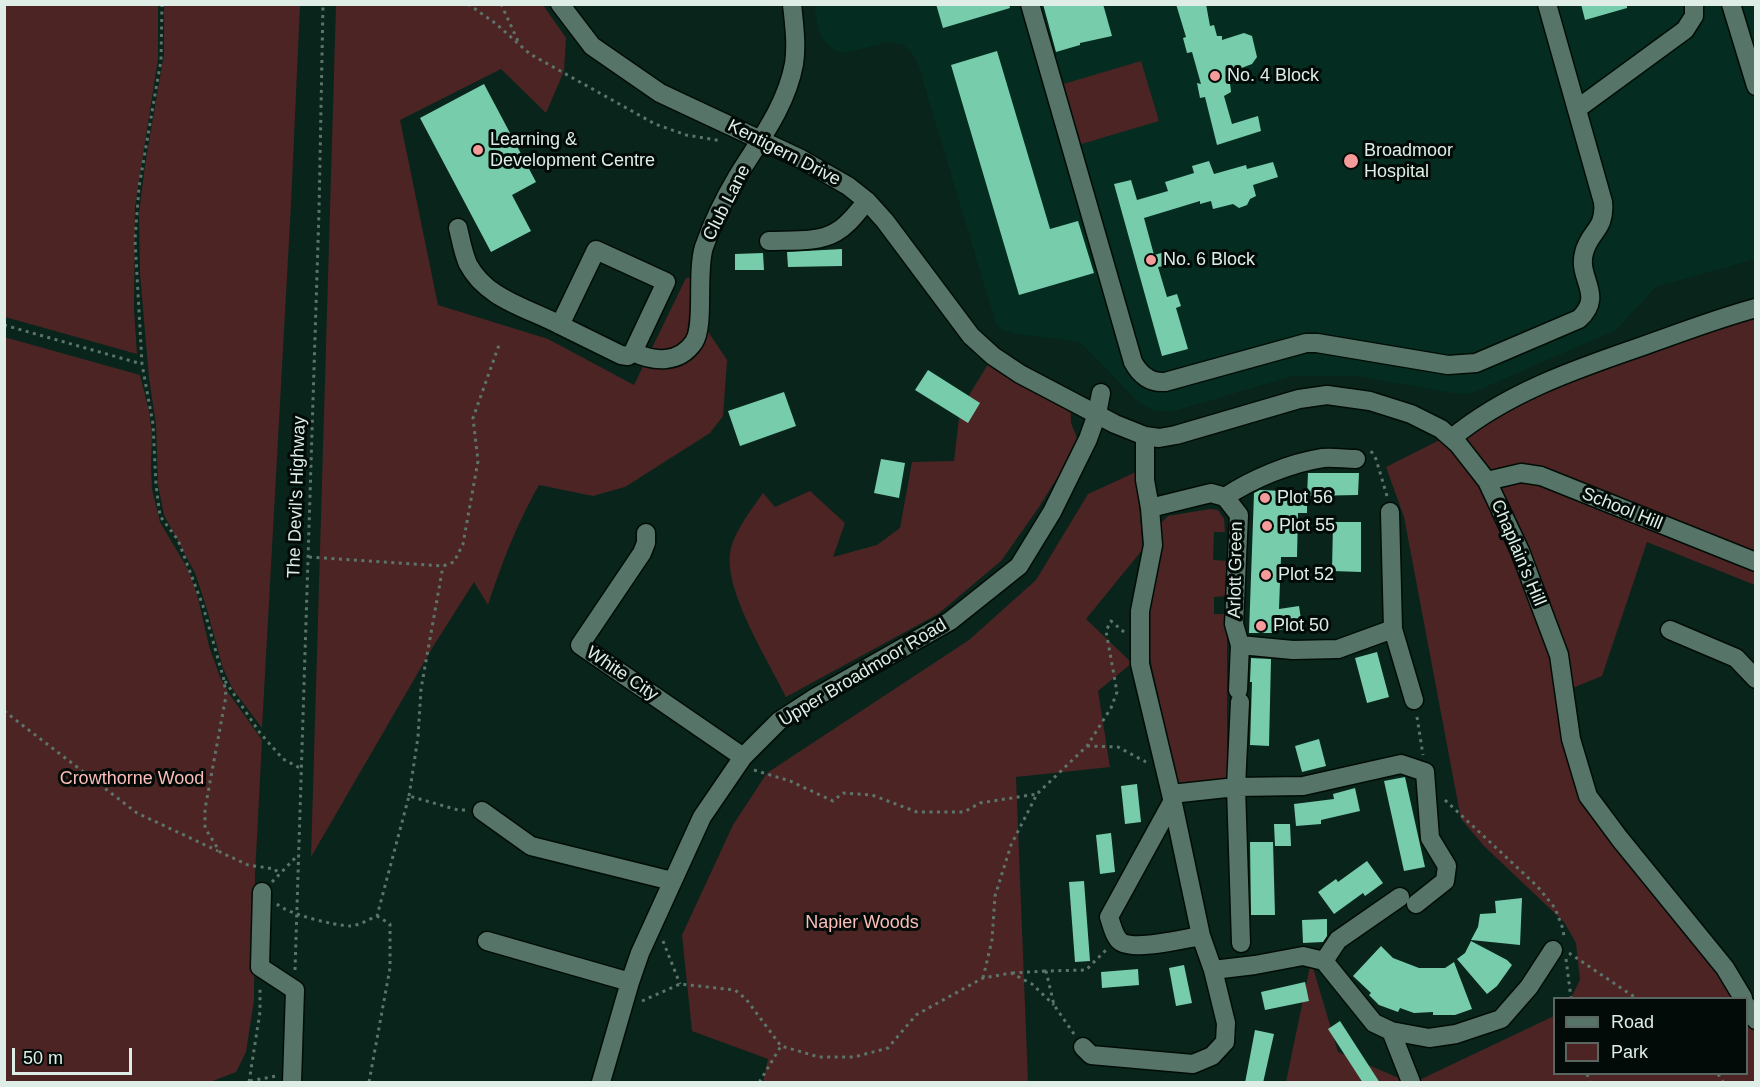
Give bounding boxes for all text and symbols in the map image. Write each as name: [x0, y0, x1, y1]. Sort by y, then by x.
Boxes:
place label: No. 4 Block: [1227, 65, 1319, 87]
marker: No. 4 Block: [1208, 69, 1222, 83]
street label: Kentigern Drive: [724, 115, 844, 191]
place label: Learning & Development Centre: [490, 129, 655, 172]
place label: Broadmoor Hospital: [1364, 140, 1453, 182]
marker: Learning & Development Centre: [471, 143, 485, 157]
marker: Broadmoor Hospital: [1342, 152, 1360, 170]
street label: Club Lane: [699, 162, 755, 244]
place label: No. 6 Block: [1163, 249, 1255, 271]
marker: No. 6 Block: [1144, 253, 1158, 267]
street label: The Devil's Highway: [283, 415, 311, 579]
street label: School Hill: [1579, 483, 1665, 535]
place label: Plot 56: [1277, 487, 1333, 509]
marker: Plot 56: [1258, 491, 1272, 505]
street label: Chaplain's Hill: [1486, 497, 1550, 609]
place label: Plot 55: [1279, 515, 1335, 537]
marker: Plot 55: [1260, 519, 1274, 533]
street label: Arlott Green: [1224, 521, 1248, 619]
place label: Plot 52: [1278, 564, 1334, 586]
marker: Plot 52: [1259, 568, 1273, 582]
street label: Upper Broadmoor Road: [776, 615, 950, 731]
place label: Plot 50: [1273, 615, 1329, 637]
marker: Plot 50: [1254, 619, 1268, 633]
street label: White City: [582, 642, 662, 706]
park label: Crowthorne Wood: [60, 768, 204, 790]
park label: Napier Woods: [805, 912, 919, 934]
legend: [1553, 997, 1748, 1075]
text: Road: [1611, 1012, 1654, 1032]
scale bar: [15, 1036, 135, 1074]
text: Park: [1611, 1042, 1648, 1062]
text: 50 m: [23, 1048, 63, 1068]

